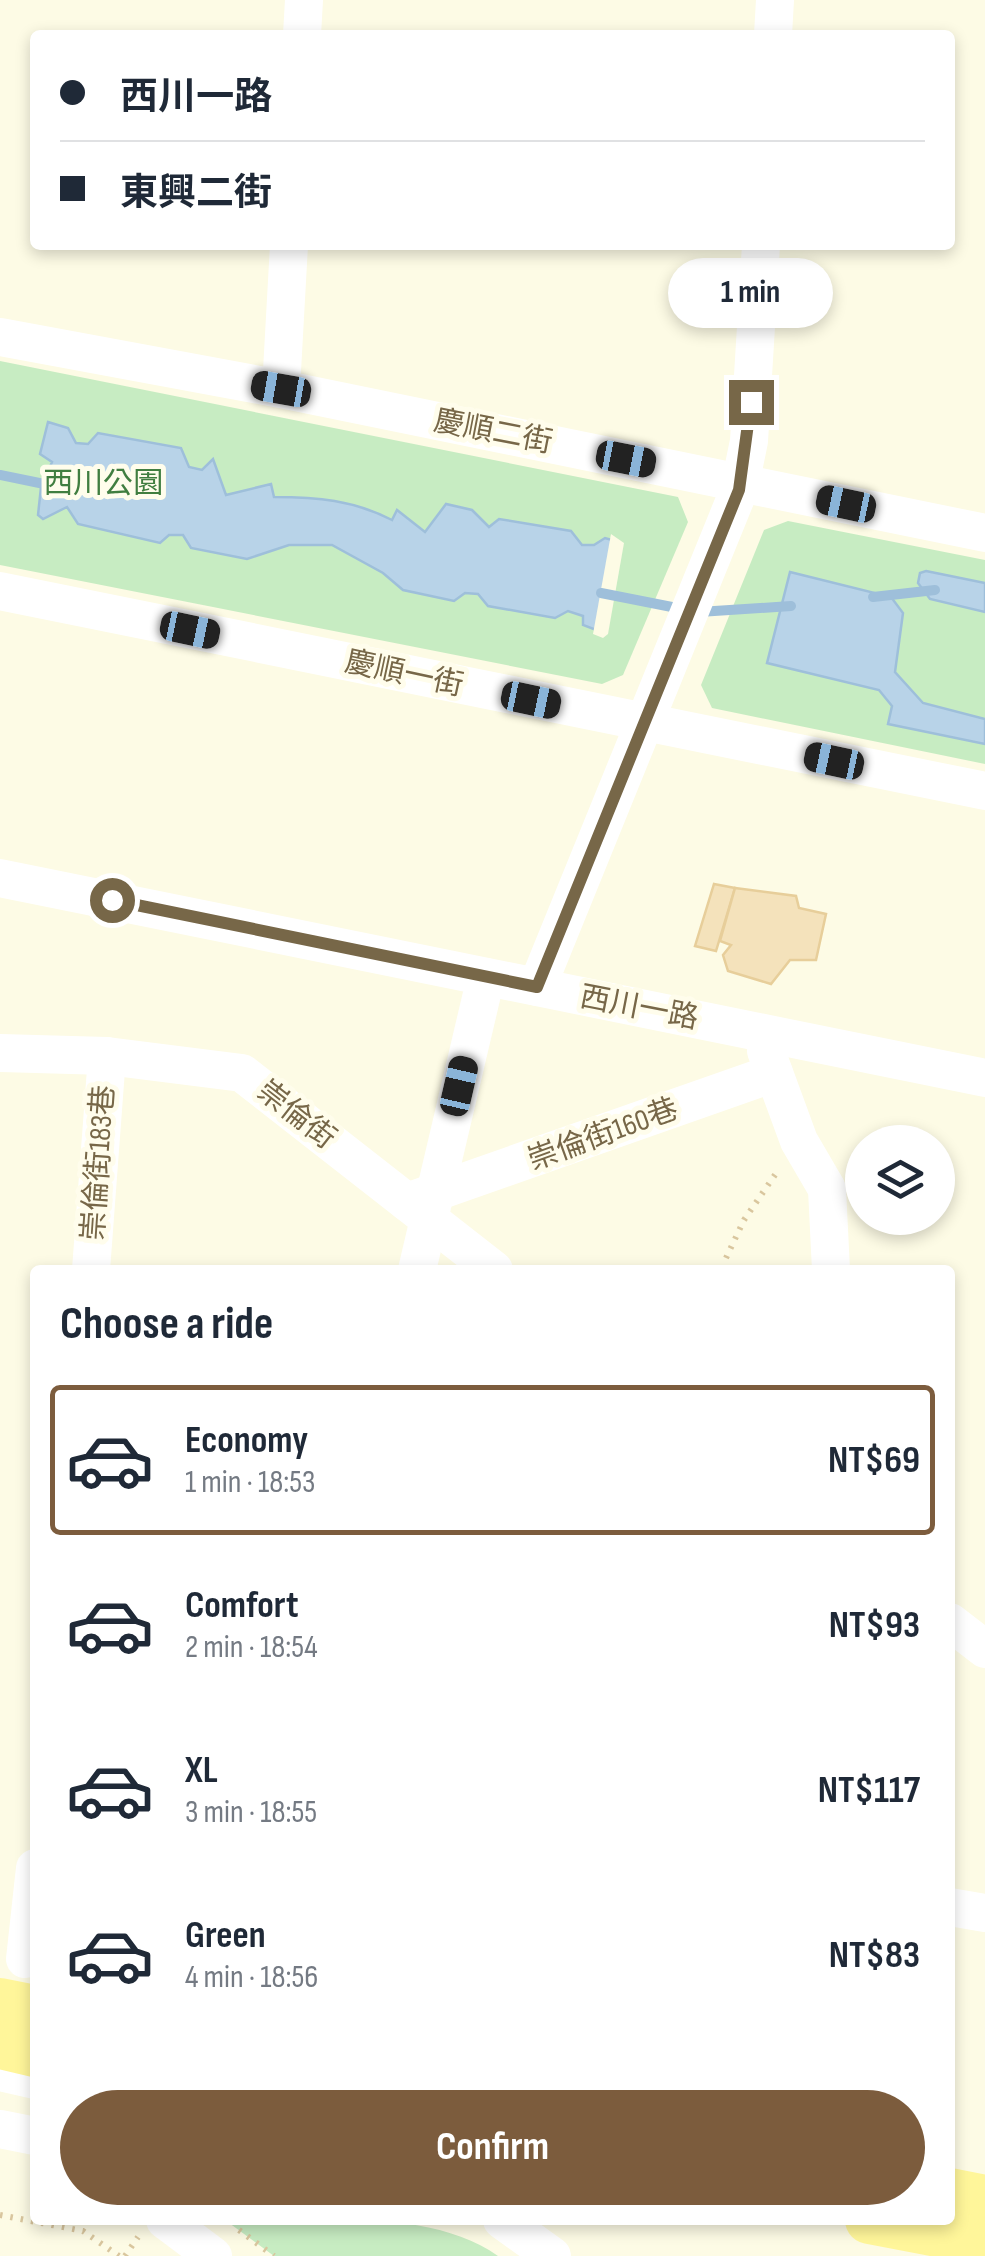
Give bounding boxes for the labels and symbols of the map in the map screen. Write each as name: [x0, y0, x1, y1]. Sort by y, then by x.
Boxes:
callout: 1 min: [668, 257, 834, 327]
car: [249, 369, 313, 409]
route end: [729, 380, 774, 425]
street label: 慶順二街: [431, 403, 555, 461]
car: [594, 439, 658, 479]
park label: 西川公園: [43, 466, 163, 502]
car: [814, 483, 878, 525]
car: [158, 609, 222, 651]
street label: 慶順一街: [342, 644, 466, 704]
car: [499, 679, 563, 721]
car: [802, 740, 866, 782]
route start: [90, 878, 135, 923]
street label: 西川一路: [577, 979, 701, 1037]
car: [438, 1053, 480, 1119]
street label: 崇倫街: [249, 1073, 343, 1157]
street label: 崇倫街183巷: [76, 1084, 122, 1242]
street label: 崇倫街160巷: [523, 1091, 683, 1179]

